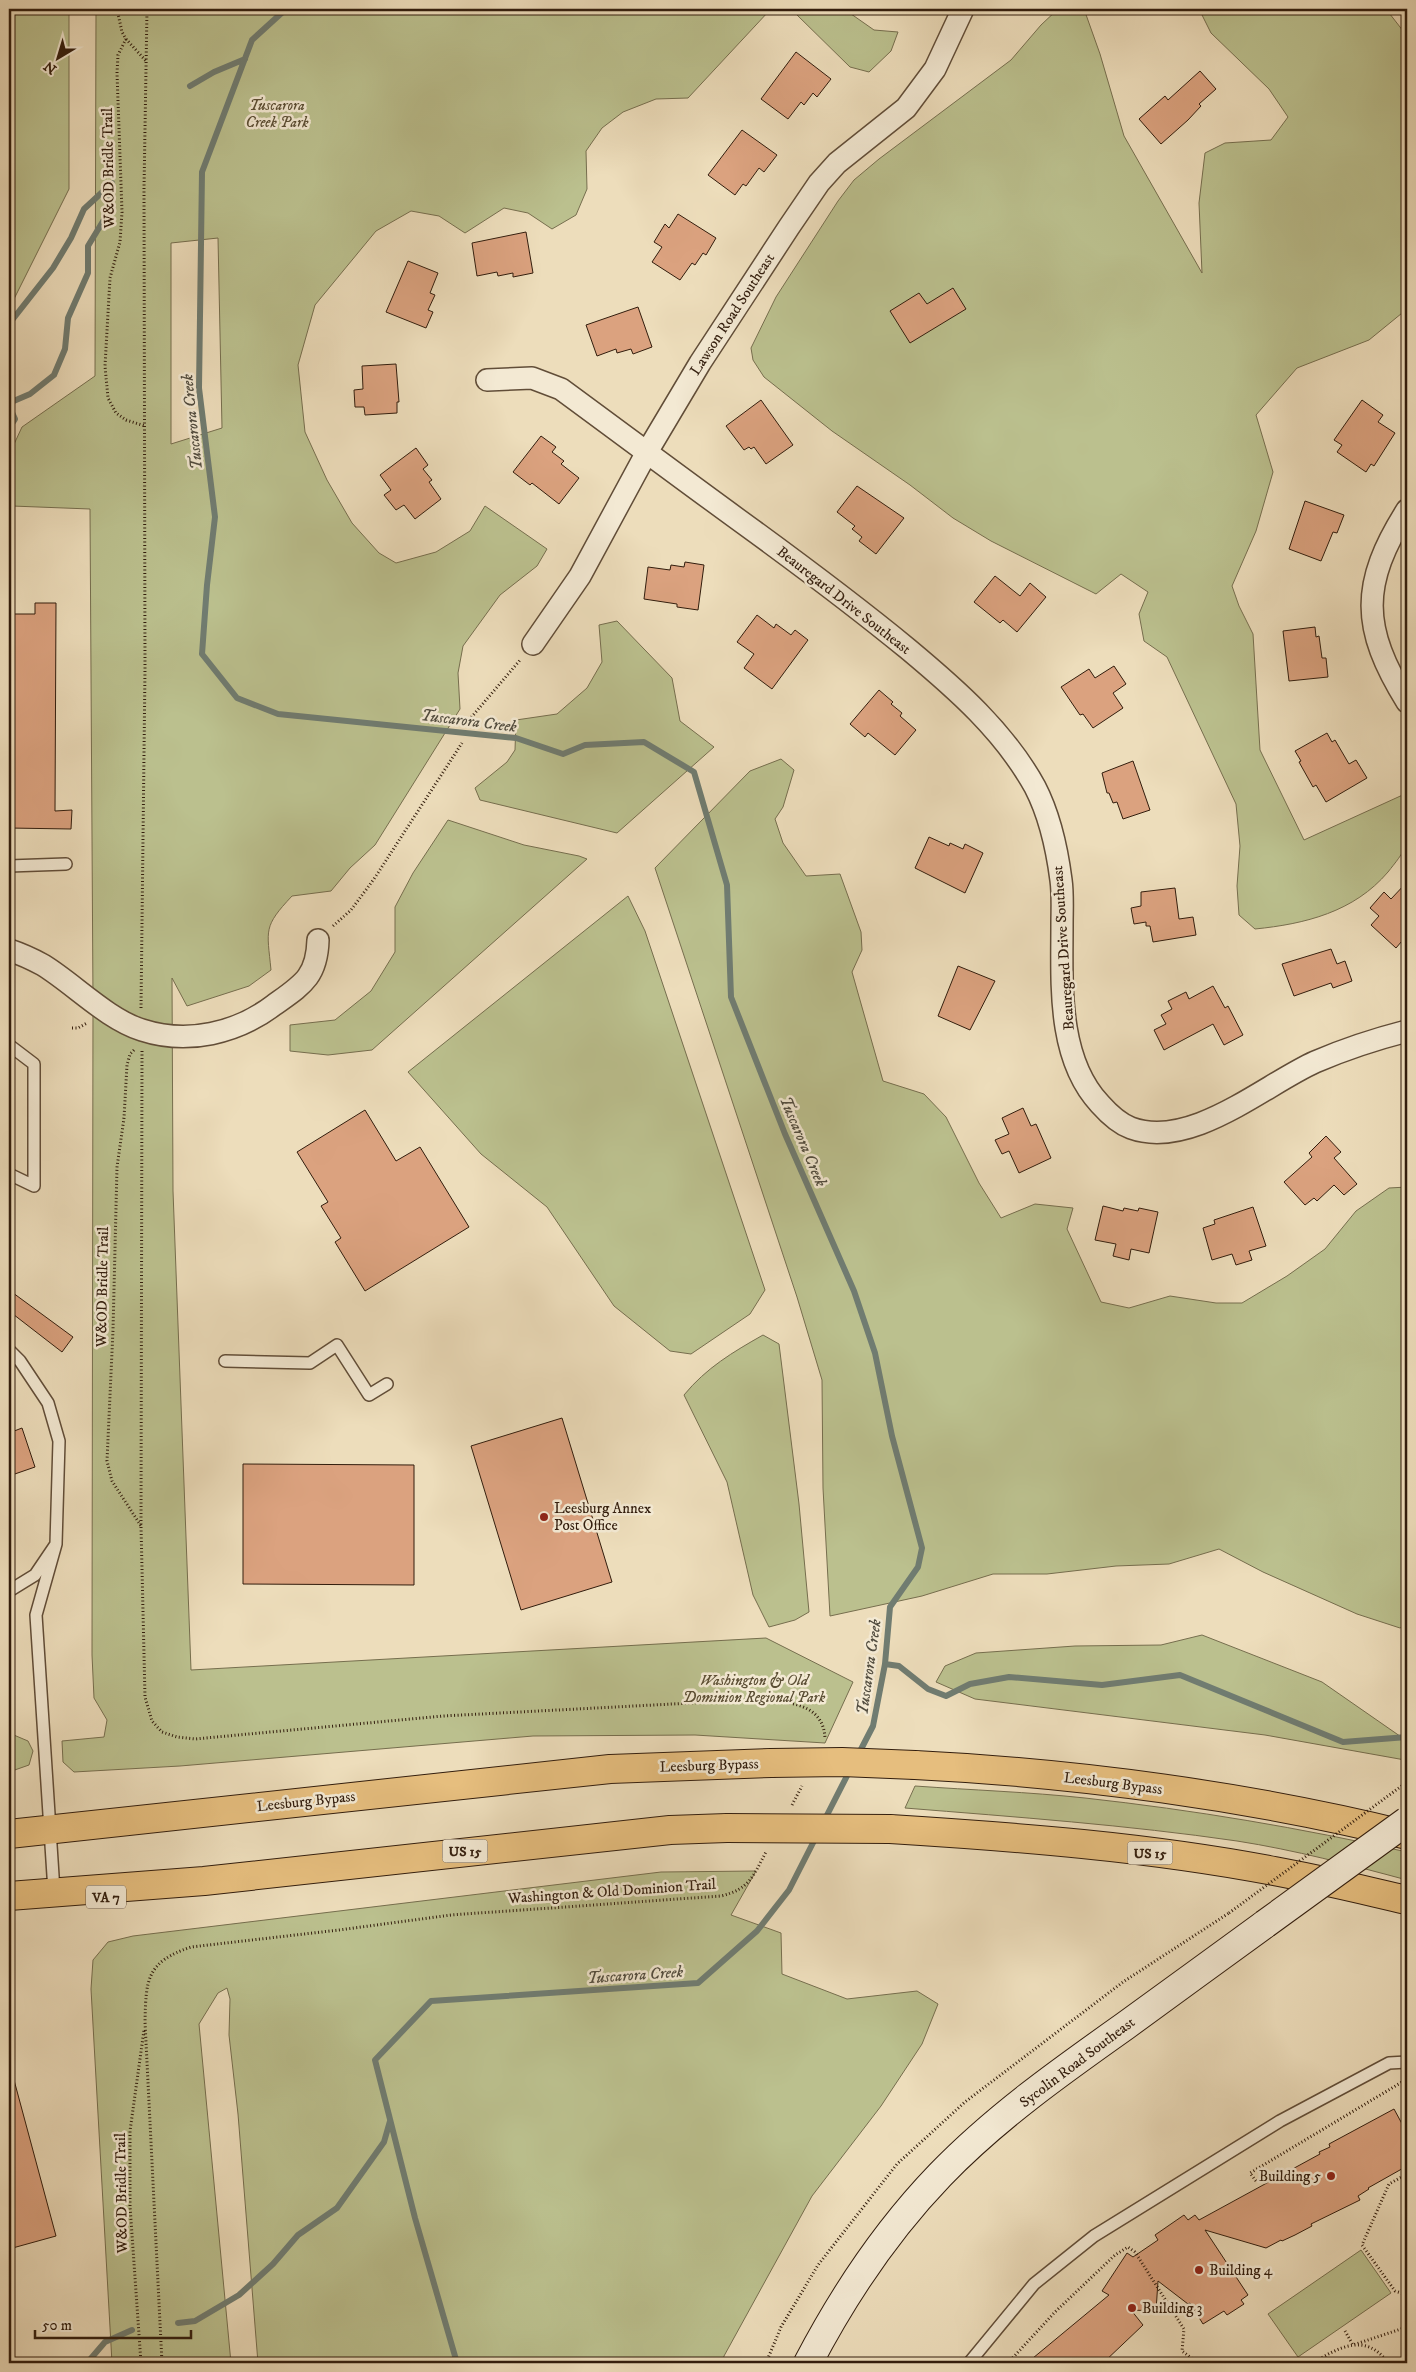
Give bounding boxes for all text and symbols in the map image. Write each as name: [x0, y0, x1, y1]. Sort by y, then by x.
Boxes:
north arrow: [32, 32, 82, 82]
text: N: [40, 57, 61, 78]
park label: Tuscarora Creek Park: [245, 96, 309, 132]
street label: W&OD Bridle Trail: [98, 107, 119, 229]
street label: Lawson Road Southeast: [686, 249, 779, 379]
water label: Tuscarora Creek: [177, 373, 207, 471]
street label: Beauregard Drive Southeast: [773, 542, 915, 659]
water label: Tuscarora Creek: [420, 705, 518, 737]
street label: Beauregard Drive Southeast: [1048, 865, 1079, 1031]
water label: Tuscarora Creek: [775, 1093, 831, 1190]
street label: W&OD Bridle Trail: [92, 1226, 113, 1348]
place label: Leesburg Annex Post Office: [554, 1499, 652, 1535]
marker: Leesburg Annex Post Office: [538, 1511, 550, 1523]
water label: Tuscarora Creek: [852, 1618, 886, 1716]
park label: Washington & Old Dominion Regional Park: [683, 1671, 826, 1707]
street label: Leesburg Bypass: [659, 1754, 759, 1777]
street label: Leesburg Bypass: [1063, 1768, 1163, 1799]
street label: Leesburg Bypass: [256, 1787, 356, 1816]
road number: US 15: [442, 1840, 488, 1862]
road number: US 15: [1128, 1842, 1172, 1865]
street label: Washington & Old Dominion Trail: [506, 1875, 717, 1908]
road number: VA 7: [86, 1885, 126, 1908]
water label: Tuscarora Creek: [586, 1962, 684, 1988]
street label: Sycolin Road Southeast: [1016, 2013, 1139, 2112]
street label: W&OD Bridle Trail: [111, 2132, 132, 2254]
place label: Building 5: [1259, 2167, 1322, 2186]
marker: Building 5: [1325, 2170, 1337, 2182]
place label: Building 4: [1209, 2261, 1273, 2280]
marker: Building 4: [1193, 2264, 1205, 2276]
place label: Building 3: [1142, 2299, 1202, 2318]
marker: Building 3: [1126, 2302, 1138, 2314]
scale bar: [35, 2307, 191, 2339]
text: 50 m: [42, 2316, 72, 2335]

